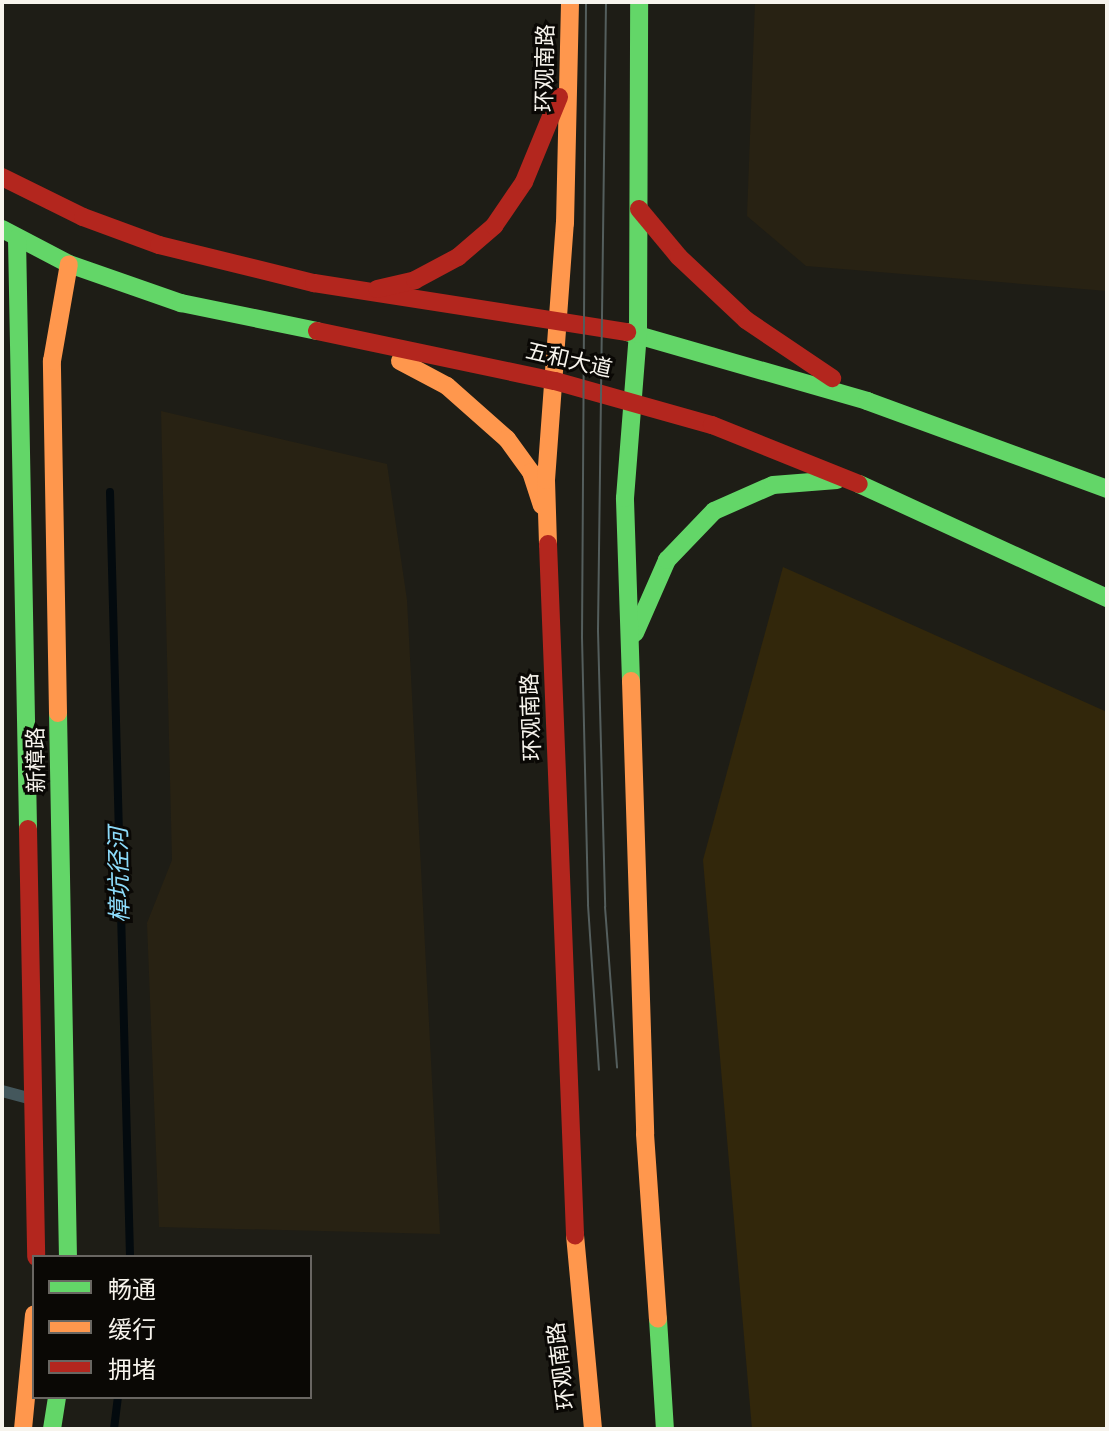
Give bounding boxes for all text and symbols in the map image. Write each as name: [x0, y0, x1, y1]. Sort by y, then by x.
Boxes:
street label: 环观南路: [531, 24, 559, 112]
street label: 五和大道: [523, 337, 615, 383]
street label: 环观南路: [516, 673, 546, 761]
street label: 新樟路: [22, 727, 50, 793]
water label: 樟坑径河: [105, 827, 135, 923]
legend: [32, 1255, 312, 1399]
text: 畅通: [108, 1276, 156, 1304]
text: 缓行: [108, 1316, 156, 1344]
street label: 环观南路: [543, 1321, 579, 1411]
text: 拥堵: [108, 1356, 156, 1384]

